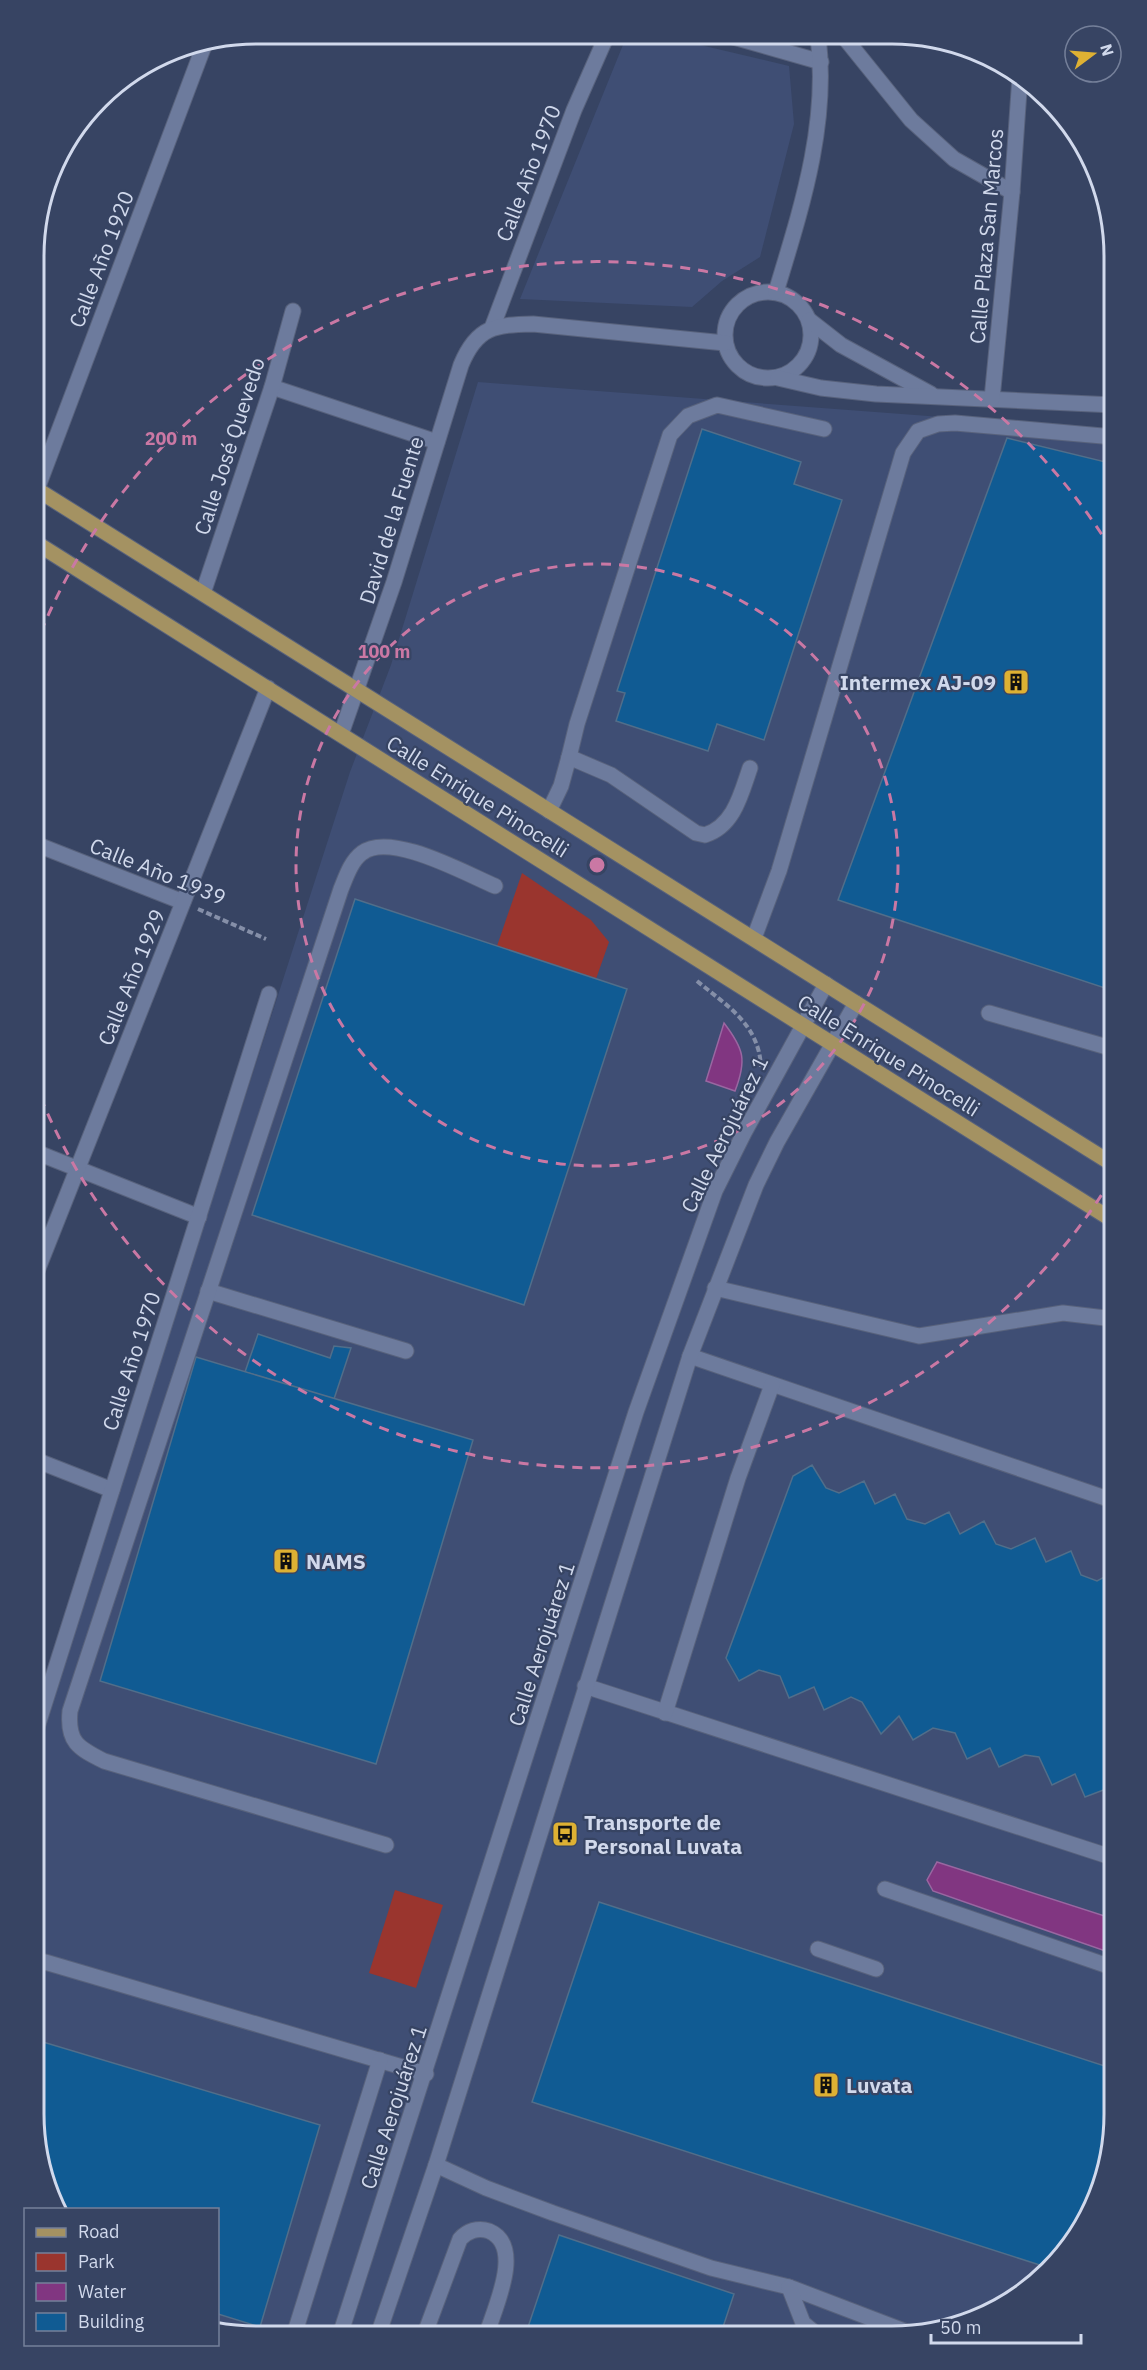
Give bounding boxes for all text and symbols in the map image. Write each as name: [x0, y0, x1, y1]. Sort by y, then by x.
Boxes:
north arrow: [1063, 24, 1123, 84]
text: N: [1096, 42, 1119, 58]
street label: Calle Año 1970: [489, 100, 567, 246]
street label: Calle Plaza San Marcos: [963, 127, 1009, 345]
street label: Calle Año 1920: [62, 186, 140, 332]
street label: Calle José Quevedo: [187, 354, 271, 538]
text: 200 m: [145, 427, 197, 450]
street label: David de la Fuente: [352, 433, 430, 607]
text: 100 m: [358, 640, 410, 663]
building icon: Intermex AJ-09: [1001, 667, 1031, 697]
place label: Intermex AJ-09: [840, 668, 996, 696]
street label: Calle Enrique Pinocelli: [382, 728, 574, 864]
street label: Calle Año 1939: [86, 831, 230, 911]
centre of rings: [587, 855, 607, 875]
street label: Calle Año 1929: [91, 905, 171, 1049]
street label: Calle Enrique Pinocelli: [793, 987, 985, 1123]
street label: Calle Aerojuárez 1: [674, 1051, 774, 1217]
street label: Calle Año 1970: [95, 1288, 167, 1434]
building icon: NAMS: [271, 1546, 301, 1576]
place label: NAMS: [306, 1547, 366, 1575]
street label: Calle Aerojuárez 1: [501, 1558, 581, 1730]
place label: Transporte de Personal Luvata: [584, 1808, 742, 1860]
bus stop icon: Transporte de Personal Luvata: [550, 1819, 580, 1849]
street label: Calle Aerojuárez 1: [353, 2021, 433, 2193]
building icon: Luvata: [811, 2070, 841, 2100]
place label: Luvata: [846, 2071, 913, 2099]
legend: [24, 2208, 219, 2346]
text: Road: [78, 2220, 119, 2243]
text: Park: [78, 2250, 115, 2273]
text: Water: [78, 2280, 127, 2303]
scale bar: [931, 2307, 1081, 2345]
text: Building: [78, 2310, 145, 2333]
text: 50 m: [940, 2316, 982, 2339]

